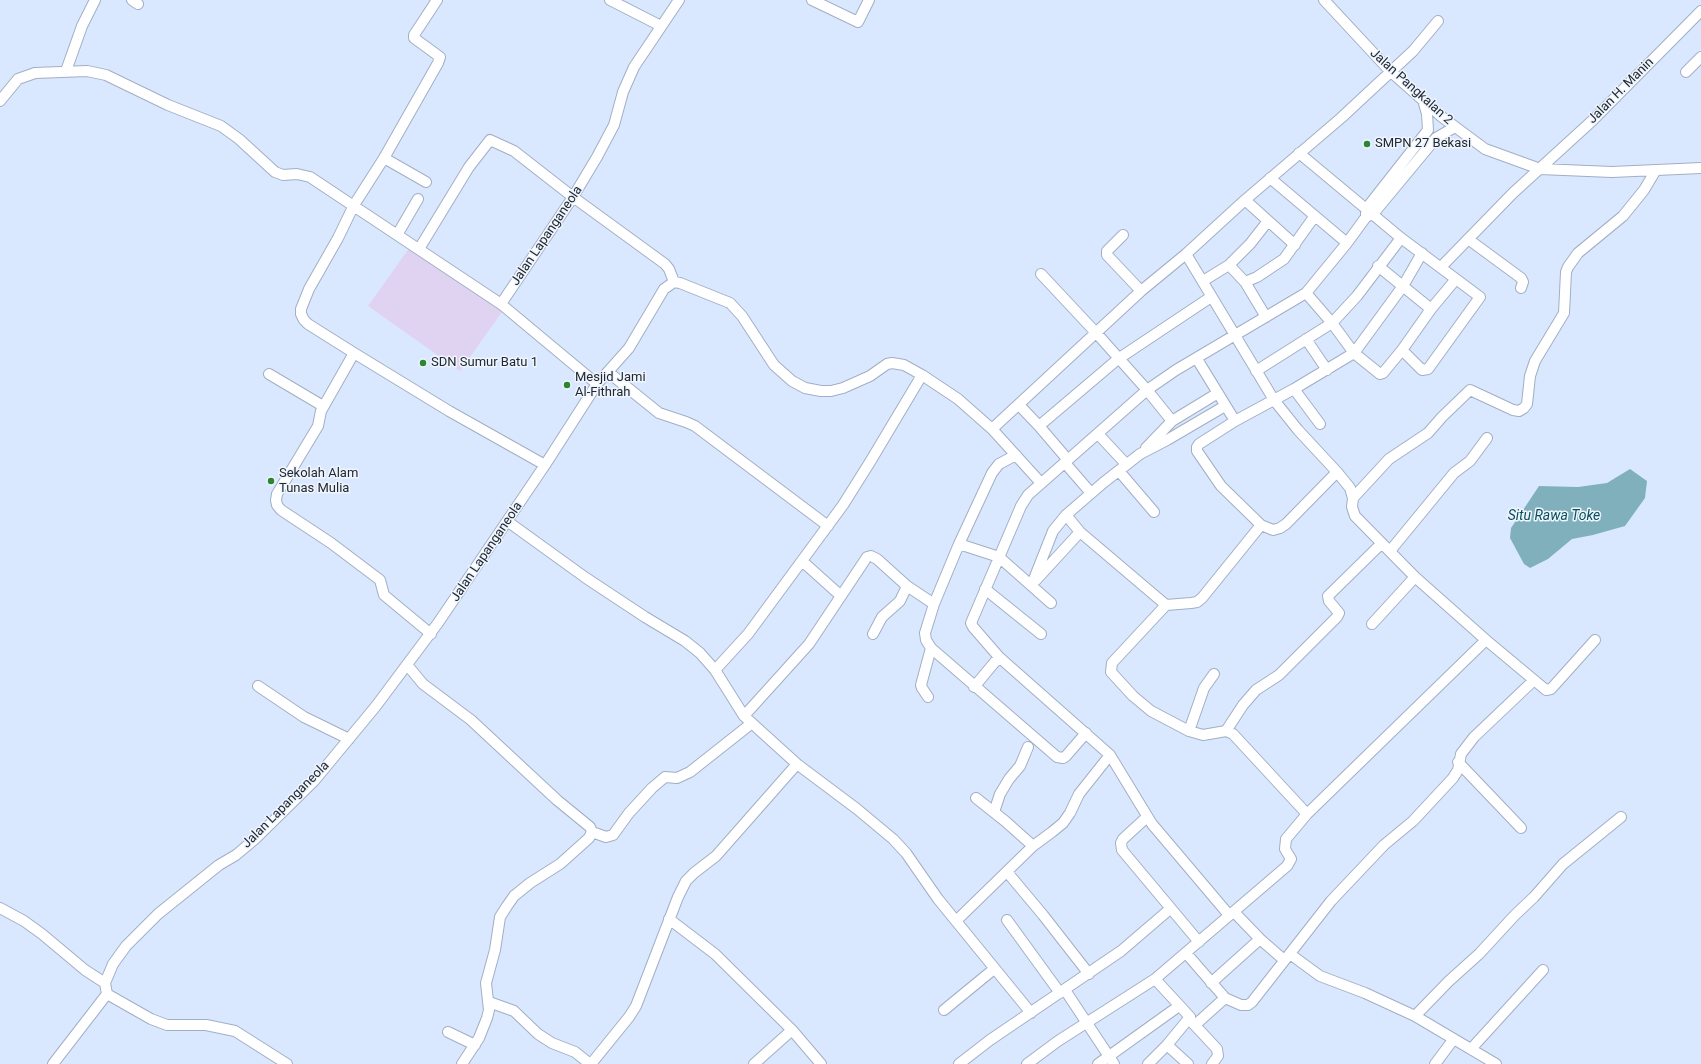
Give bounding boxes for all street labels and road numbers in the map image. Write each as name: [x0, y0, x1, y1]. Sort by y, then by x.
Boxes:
street label: Jalan Pangkalan 2: [1366, 46, 1456, 128]
street label: Jalan H. Manin: [1585, 55, 1657, 127]
street label: Jalan Lapanganeola: [508, 183, 586, 289]
street label: Jalan Lapanganeola: [448, 499, 526, 605]
street label: Jalan Lapanganeola: [239, 758, 333, 852]

